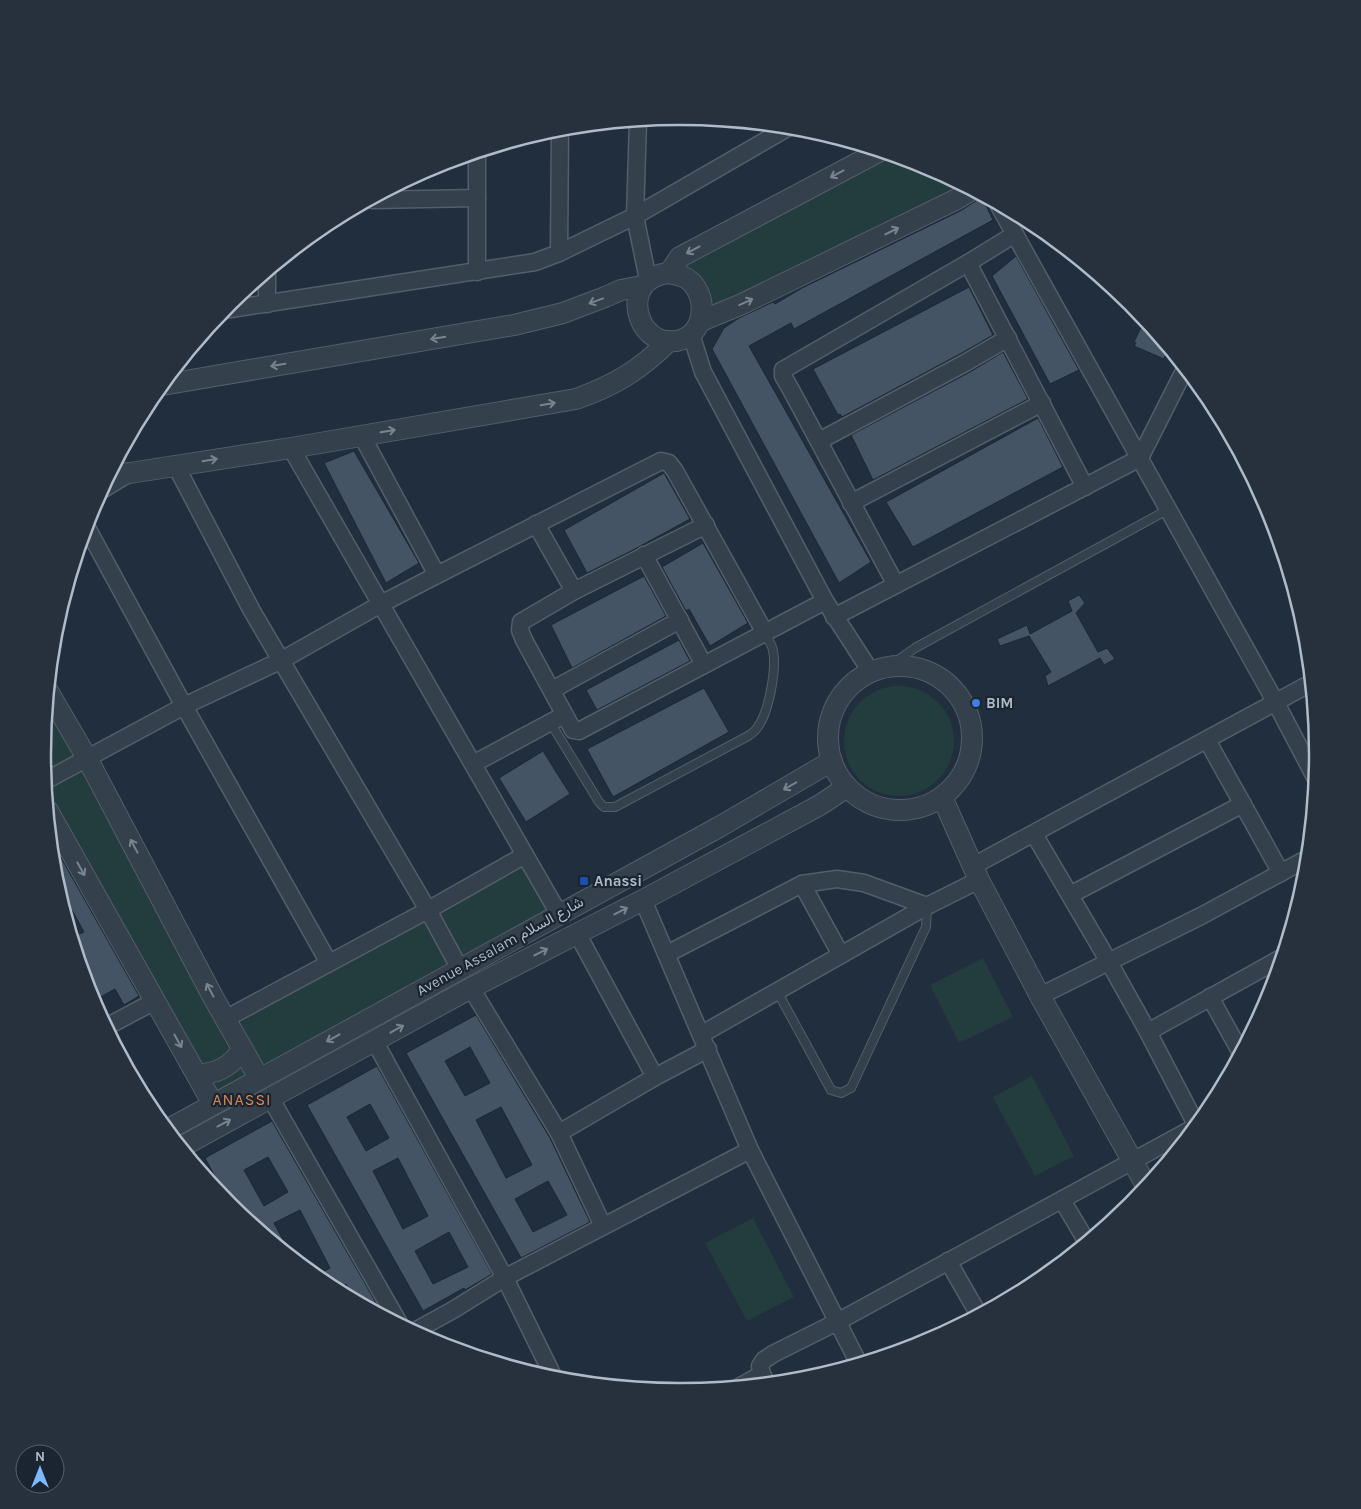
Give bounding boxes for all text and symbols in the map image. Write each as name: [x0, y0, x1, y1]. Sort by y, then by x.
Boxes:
one-way arrow: [829, 169, 844, 179]
one-way arrow: [884, 226, 899, 235]
one-way arrow: [686, 246, 701, 255]
one-way arrow: [588, 297, 604, 306]
one-way arrow: [738, 297, 753, 306]
one-way arrow: [430, 334, 446, 344]
one-way arrow: [270, 361, 286, 371]
one-way arrow: [540, 398, 556, 408]
one-way arrow: [379, 426, 395, 436]
one-way arrow: [202, 455, 218, 465]
place label: BIM: [986, 694, 1013, 712]
marker: BIM: [970, 697, 982, 709]
one-way arrow: [783, 782, 798, 792]
one-way arrow: [129, 839, 139, 854]
one-way arrow: [76, 861, 86, 875]
place label: Anassi: [594, 872, 642, 890]
marker: Anassi: [578, 875, 590, 887]
street label: Avenue Assalam شارع السلام: [414, 893, 588, 1001]
one-way arrow: [613, 906, 628, 916]
one-way arrow: [533, 947, 548, 957]
one-way arrow: [204, 984, 214, 998]
one-way arrow: [390, 1024, 405, 1034]
one-way arrow: [173, 1033, 183, 1047]
one-way arrow: [325, 1033, 340, 1043]
district label: ANASSI: [212, 1090, 272, 1109]
one-way arrow: [216, 1118, 231, 1128]
north arrow: [15, 1444, 65, 1494]
text: N: [35, 1448, 45, 1465]

